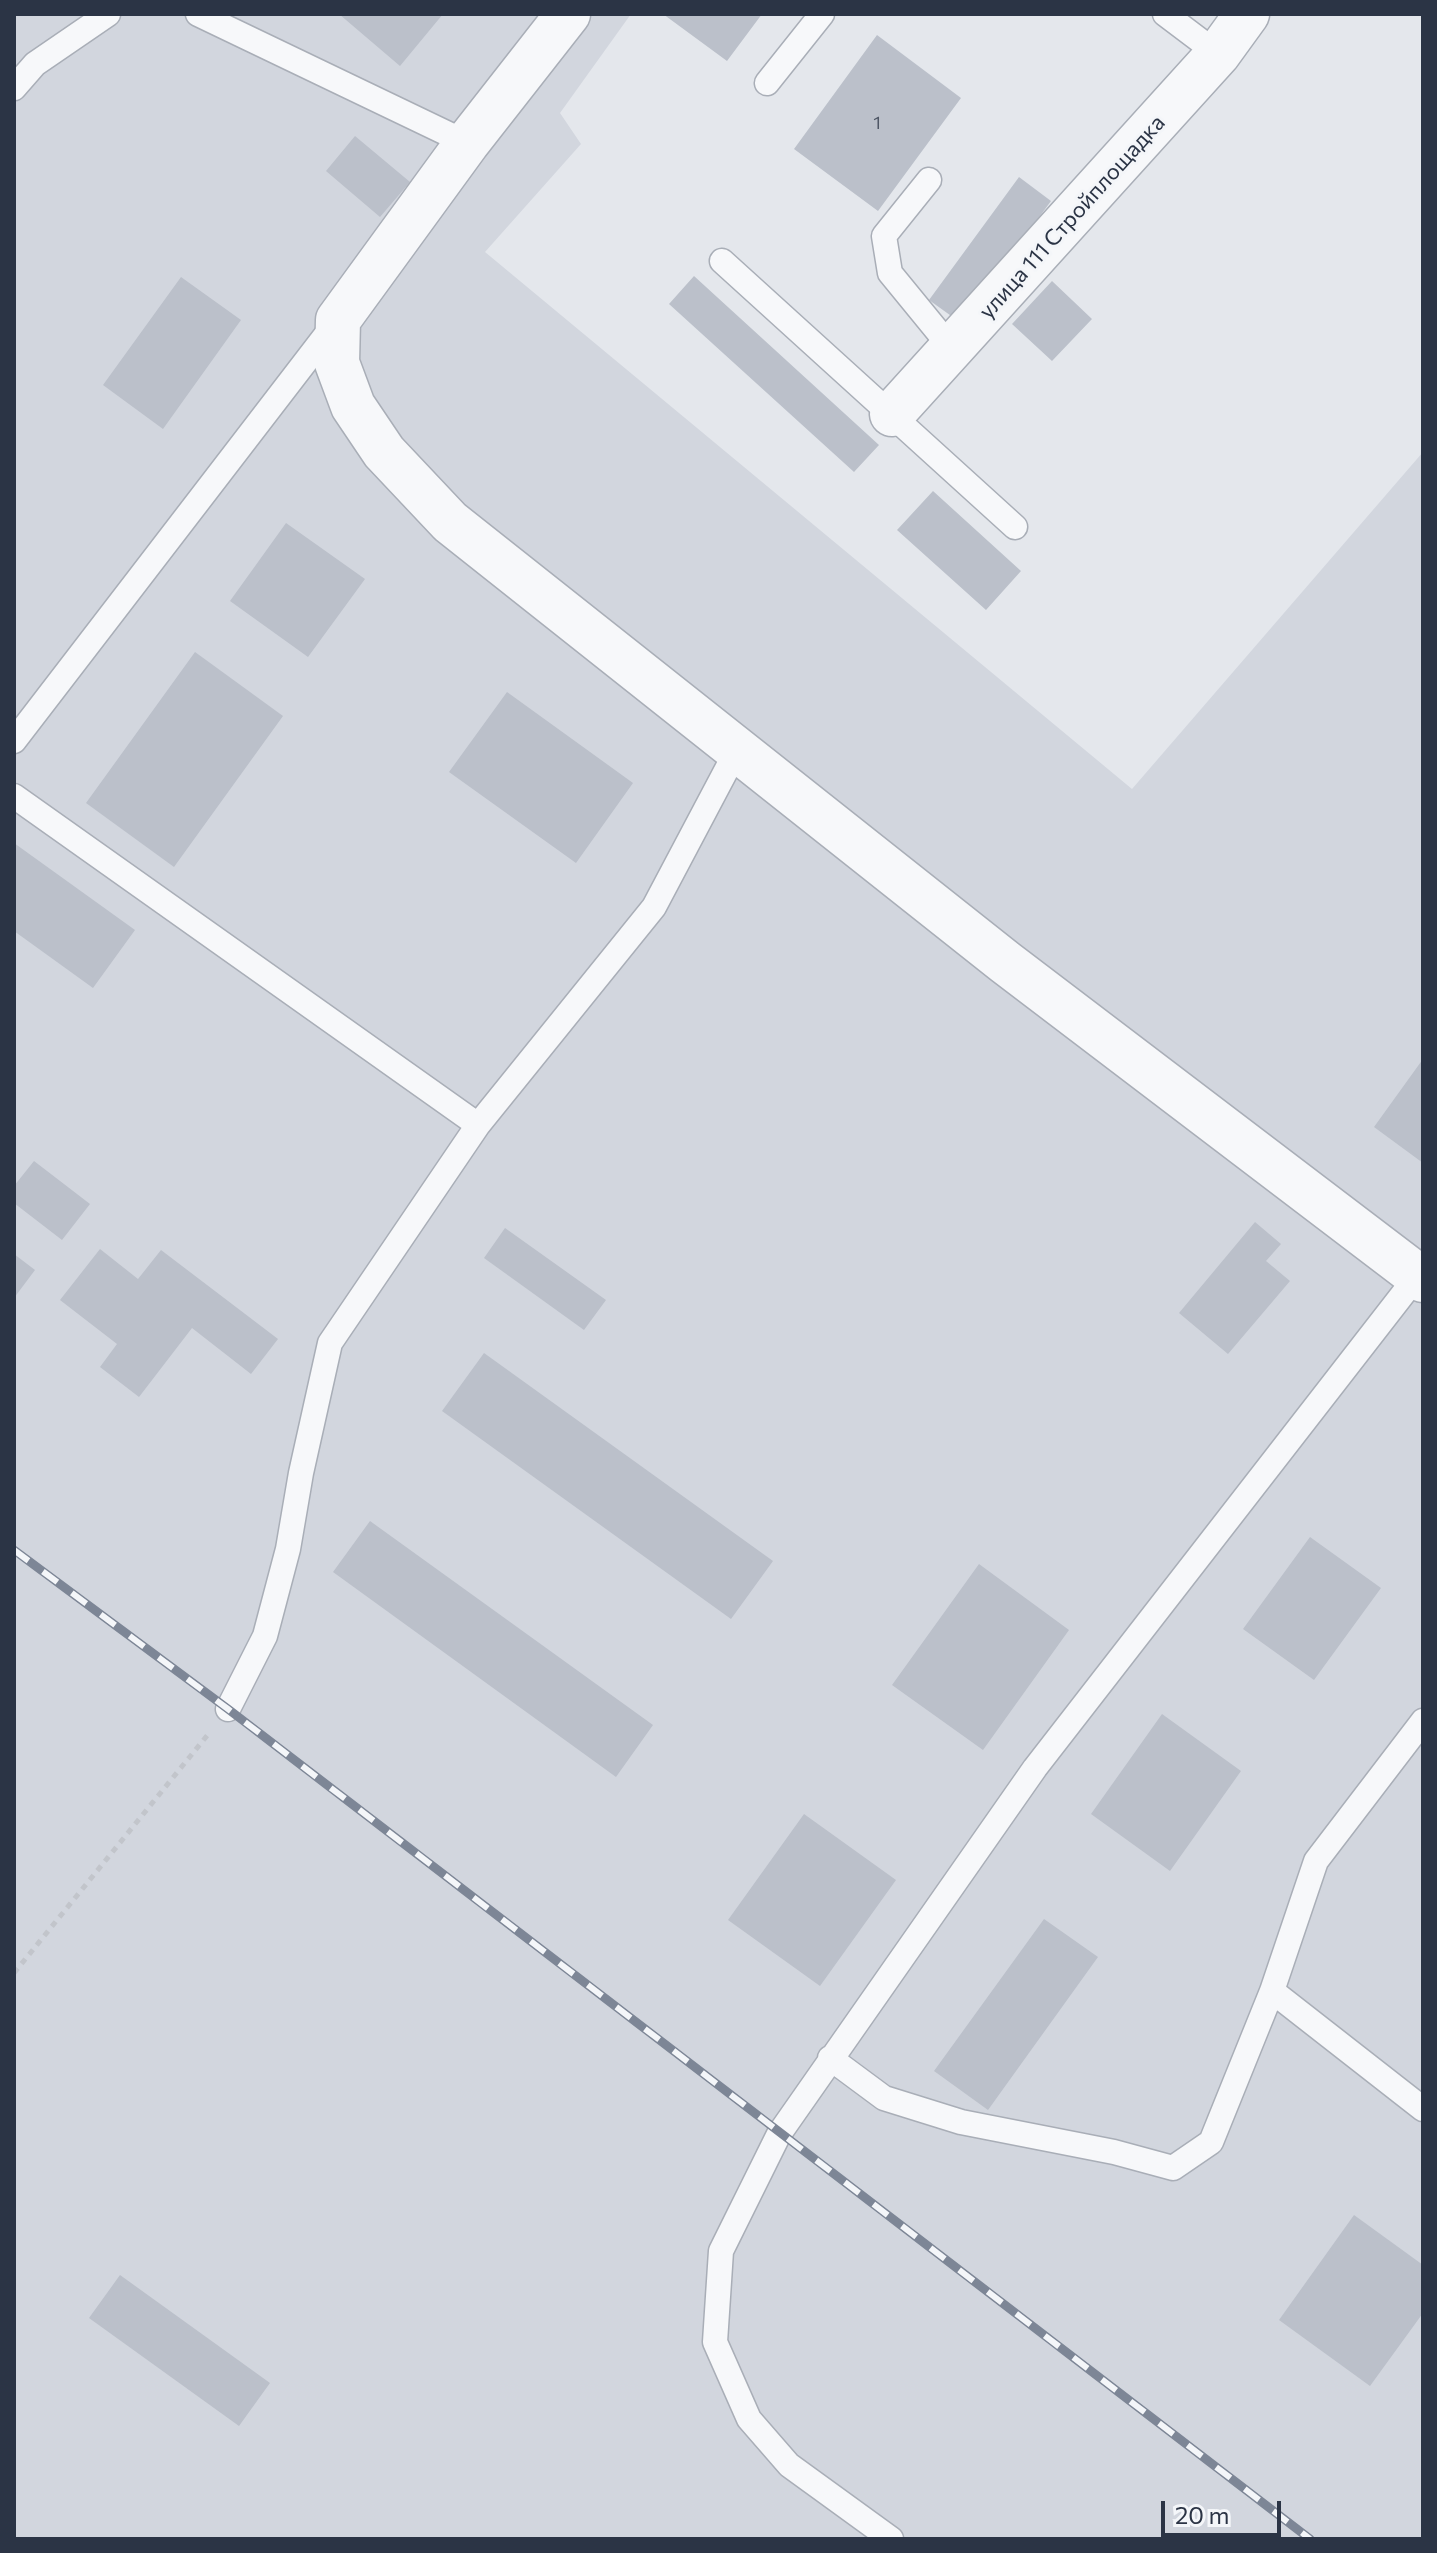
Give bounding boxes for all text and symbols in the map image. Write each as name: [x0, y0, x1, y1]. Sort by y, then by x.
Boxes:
street label: улица 111 Стройплощадка: [974, 110, 1170, 324]
house number: 1: [873, 112, 881, 134]
scale bar: [1165, 2485, 1285, 2535]
text: 20 m: [1175, 2500, 1229, 2529]

